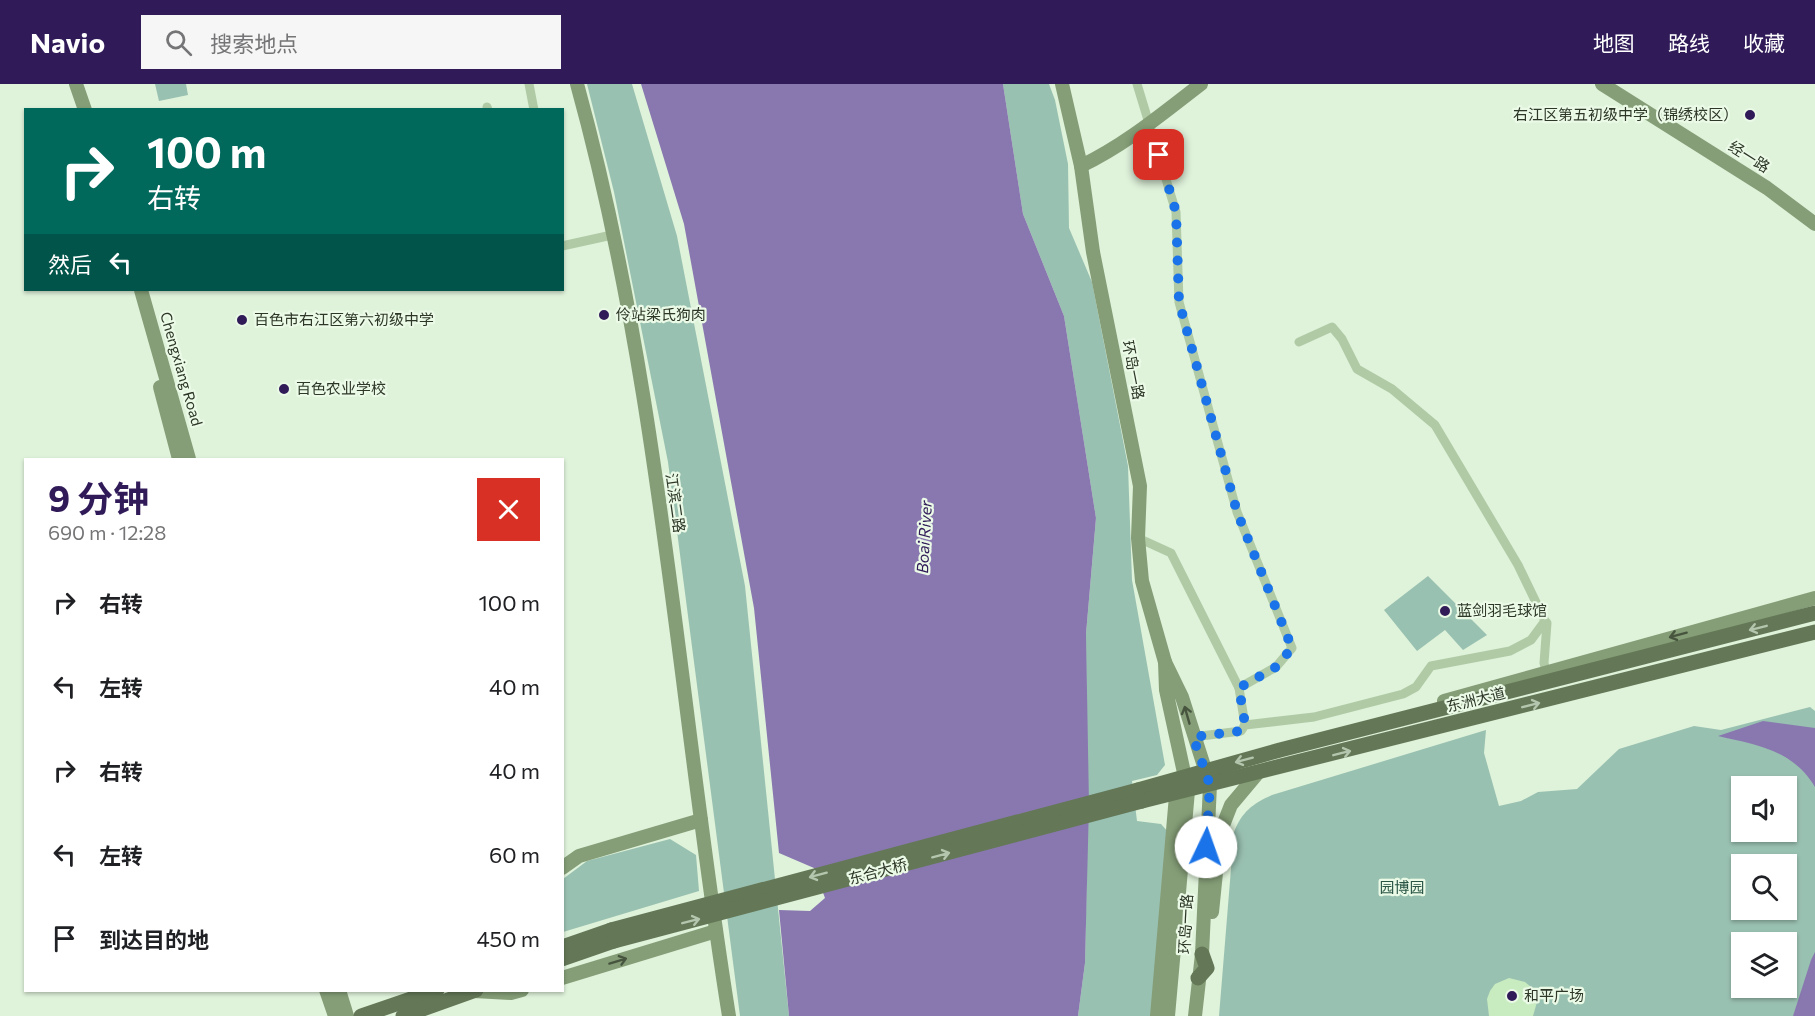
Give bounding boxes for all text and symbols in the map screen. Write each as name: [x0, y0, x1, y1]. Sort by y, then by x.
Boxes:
search box: [141, 15, 561, 69]
text: Navio: [30, 25, 105, 59]
icon: search: [162, 26, 195, 59]
text: 搜索地点: [210, 30, 298, 57]
text: 地图: [1593, 30, 1635, 55]
text: 路线: [1668, 30, 1710, 55]
text: 收藏: [1743, 30, 1785, 55]
place label: 右江区第五初级中学（锦绣校区）: [1513, 105, 1738, 123]
marker: 右江区第五初级中学（锦绣校区）: [1743, 108, 1757, 122]
text: 100 m: [147, 125, 267, 177]
pin: [1133, 129, 1184, 180]
icon: right: [48, 132, 126, 210]
street label: 经一路: [1726, 137, 1773, 176]
icon: arrive: [1142, 138, 1175, 171]
text: 右转: [147, 181, 201, 214]
icon: left: [104, 246, 137, 279]
text: 然后: [48, 251, 92, 278]
place label: 伶站梁氏狗肉: [616, 305, 706, 323]
marker: 伶站梁氏狗肉: [597, 308, 611, 322]
street label: Chengxiang Road: [157, 310, 207, 428]
place label: 百色市右江区第六初级中学: [254, 310, 434, 328]
marker: 百色市右江区第六初级中学: [235, 313, 249, 327]
street label: 环岛一路: [1119, 339, 1149, 401]
place label: 百色农业学校: [296, 379, 386, 397]
marker: 百色农业学校: [277, 382, 291, 396]
street label: 江滨二路: [663, 472, 689, 534]
text: 9 分钟: [48, 475, 149, 519]
button: close: [477, 478, 540, 541]
water label: Boai River: [912, 499, 935, 574]
text: 690 m · 12:28: [48, 520, 166, 544]
icon: right: [48, 586, 81, 619]
text: 100 m: [478, 589, 540, 616]
text: 右转: [99, 590, 143, 617]
place label: 蓝剑羽毛球馆: [1457, 601, 1547, 619]
marker: 蓝剑羽毛球馆: [1438, 604, 1452, 618]
one-way arrow: [1749, 622, 1768, 634]
one-way arrow: [1668, 630, 1687, 642]
icon: left: [48, 670, 81, 703]
text: 40 m: [489, 673, 540, 700]
text: 左转: [99, 674, 143, 701]
street label: 东洲大道: [1444, 683, 1507, 715]
one-way arrow: [1521, 698, 1540, 710]
one-way arrow: [1181, 706, 1192, 725]
one-way arrow: [1332, 746, 1351, 758]
icon: right: [48, 754, 81, 787]
one-way arrow: [1235, 754, 1254, 766]
text: 40 m: [489, 757, 540, 784]
text: 右转: [99, 758, 143, 785]
map controls: [1731, 776, 1797, 998]
button: sound: [1731, 776, 1797, 842]
position arrow: [1174, 815, 1238, 879]
icon: left: [48, 838, 81, 871]
text: 60 m: [489, 841, 540, 868]
text: 左转: [99, 842, 143, 869]
one-way arrow: [931, 849, 950, 860]
button: search: [1731, 854, 1797, 920]
street label: 东合大桥: [846, 855, 909, 887]
one-way arrow: [809, 870, 828, 881]
park label: 园博园: [1379, 878, 1425, 896]
street label: 环岛一路: [1174, 894, 1196, 954]
one-way arrow: [681, 915, 700, 927]
icon: arrive: [48, 922, 81, 955]
text: 450 m: [476, 925, 540, 952]
text: 到达目的地: [99, 926, 209, 953]
button: layers: [1731, 932, 1797, 998]
one-way arrow: [609, 955, 628, 966]
place label: 和平广场: [1524, 986, 1584, 1004]
marker: 和平广场: [1505, 989, 1519, 1003]

